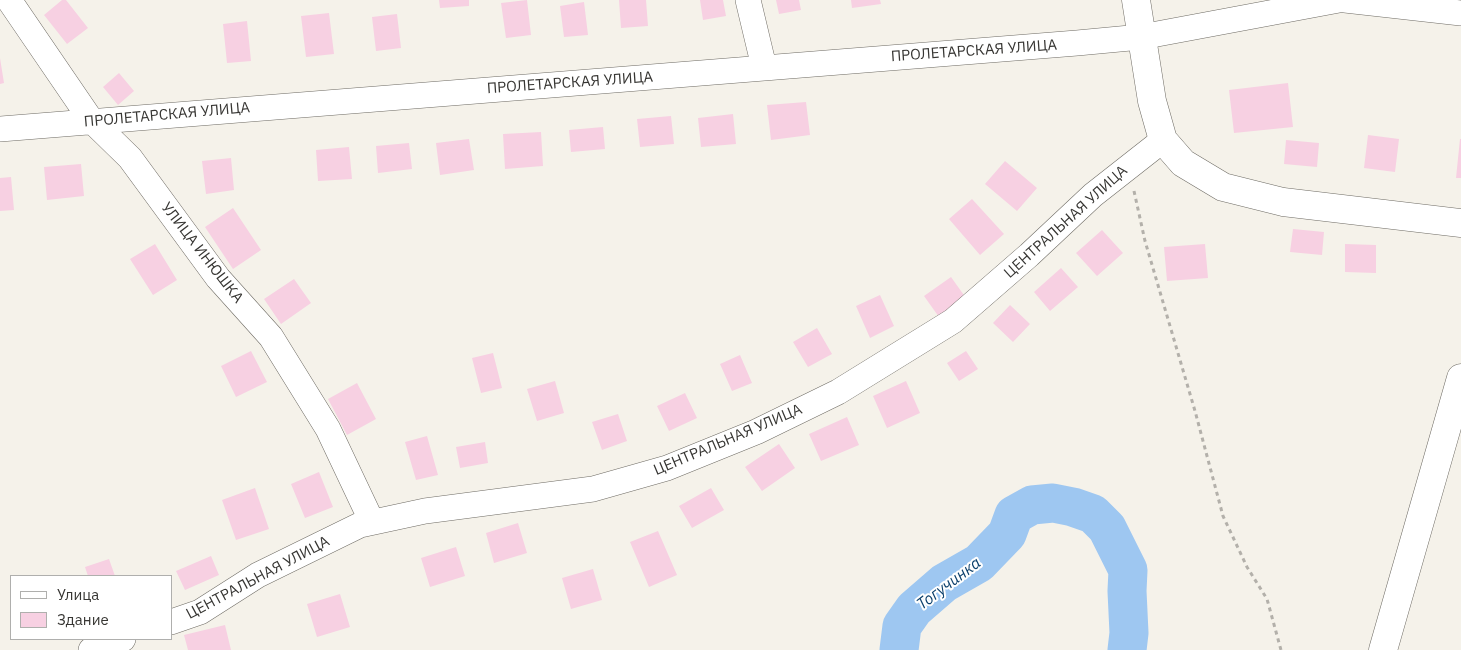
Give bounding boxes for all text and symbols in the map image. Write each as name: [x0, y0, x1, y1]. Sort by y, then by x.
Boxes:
street label: ПРОЛЕТАРСКАЯ УЛИЦА: [890, 36, 1058, 66]
street label: ПРОЛЕТАРСКАЯ УЛИЦА: [486, 68, 654, 98]
street label: ПРОЛЕТАРСКАЯ УЛИЦА: [83, 99, 251, 131]
street label: ЦЕНТРАЛЬНАЯ УЛИЦА: [1001, 162, 1131, 282]
street label: УЛИЦА ИНЮШКА: [157, 199, 247, 307]
street label: ЦЕНТРАЛЬНАЯ УЛИЦА: [651, 401, 805, 479]
street label: ЦЕНТРАЛЬНАЯ УЛИЦА: [183, 533, 333, 623]
water label: Тогучинка: [913, 554, 985, 614]
legend: [10, 575, 172, 640]
text: Улица: [57, 585, 99, 604]
text: Здание: [57, 610, 109, 629]

